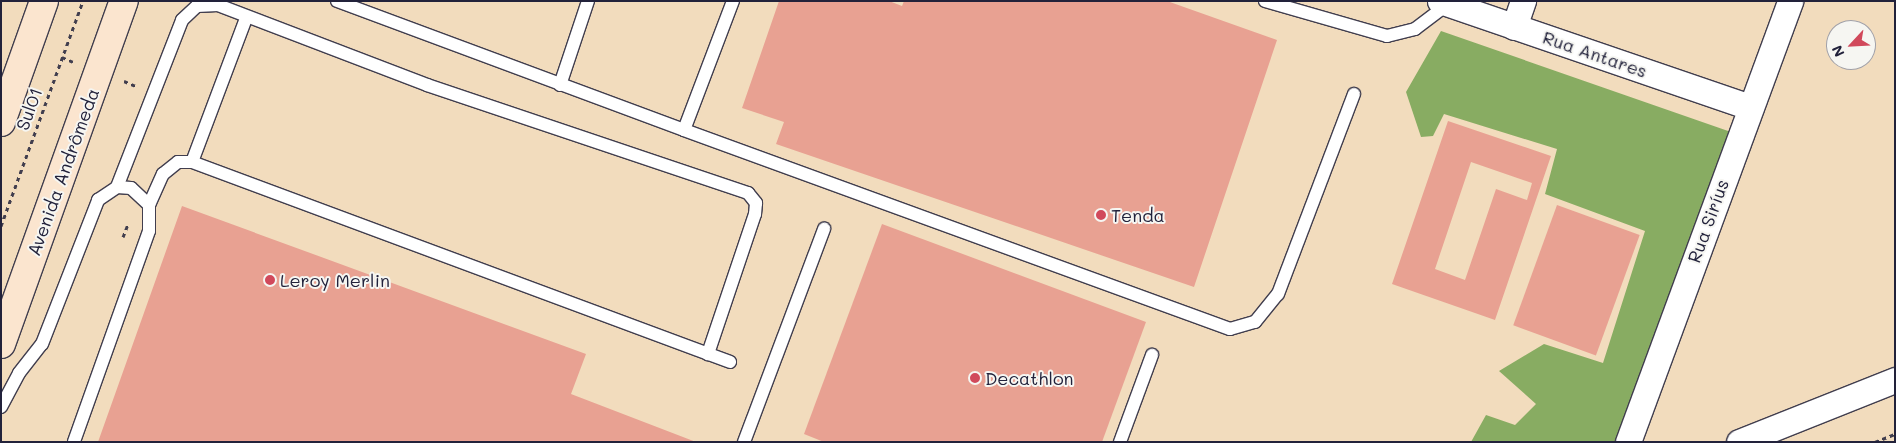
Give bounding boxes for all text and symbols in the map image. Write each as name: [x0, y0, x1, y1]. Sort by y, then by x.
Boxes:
north arrow: [1826, 20, 1876, 70]
street label: Rua Antares: [1540, 26, 1650, 82]
text: N: [1827, 42, 1849, 60]
street label: Sul01: [11, 85, 47, 133]
street label: Avenida Andrômeda: [23, 85, 103, 259]
street label: Rua Siríus: [1683, 176, 1733, 266]
place label: Tenda: [1111, 204, 1165, 226]
marker: Tenda: [1095, 209, 1107, 221]
place label: Leroy Merlin: [280, 269, 390, 291]
marker: Leroy Merlin: [264, 274, 276, 286]
place label: Decathlon: [985, 367, 1074, 389]
marker: Decathlon: [969, 372, 981, 384]

